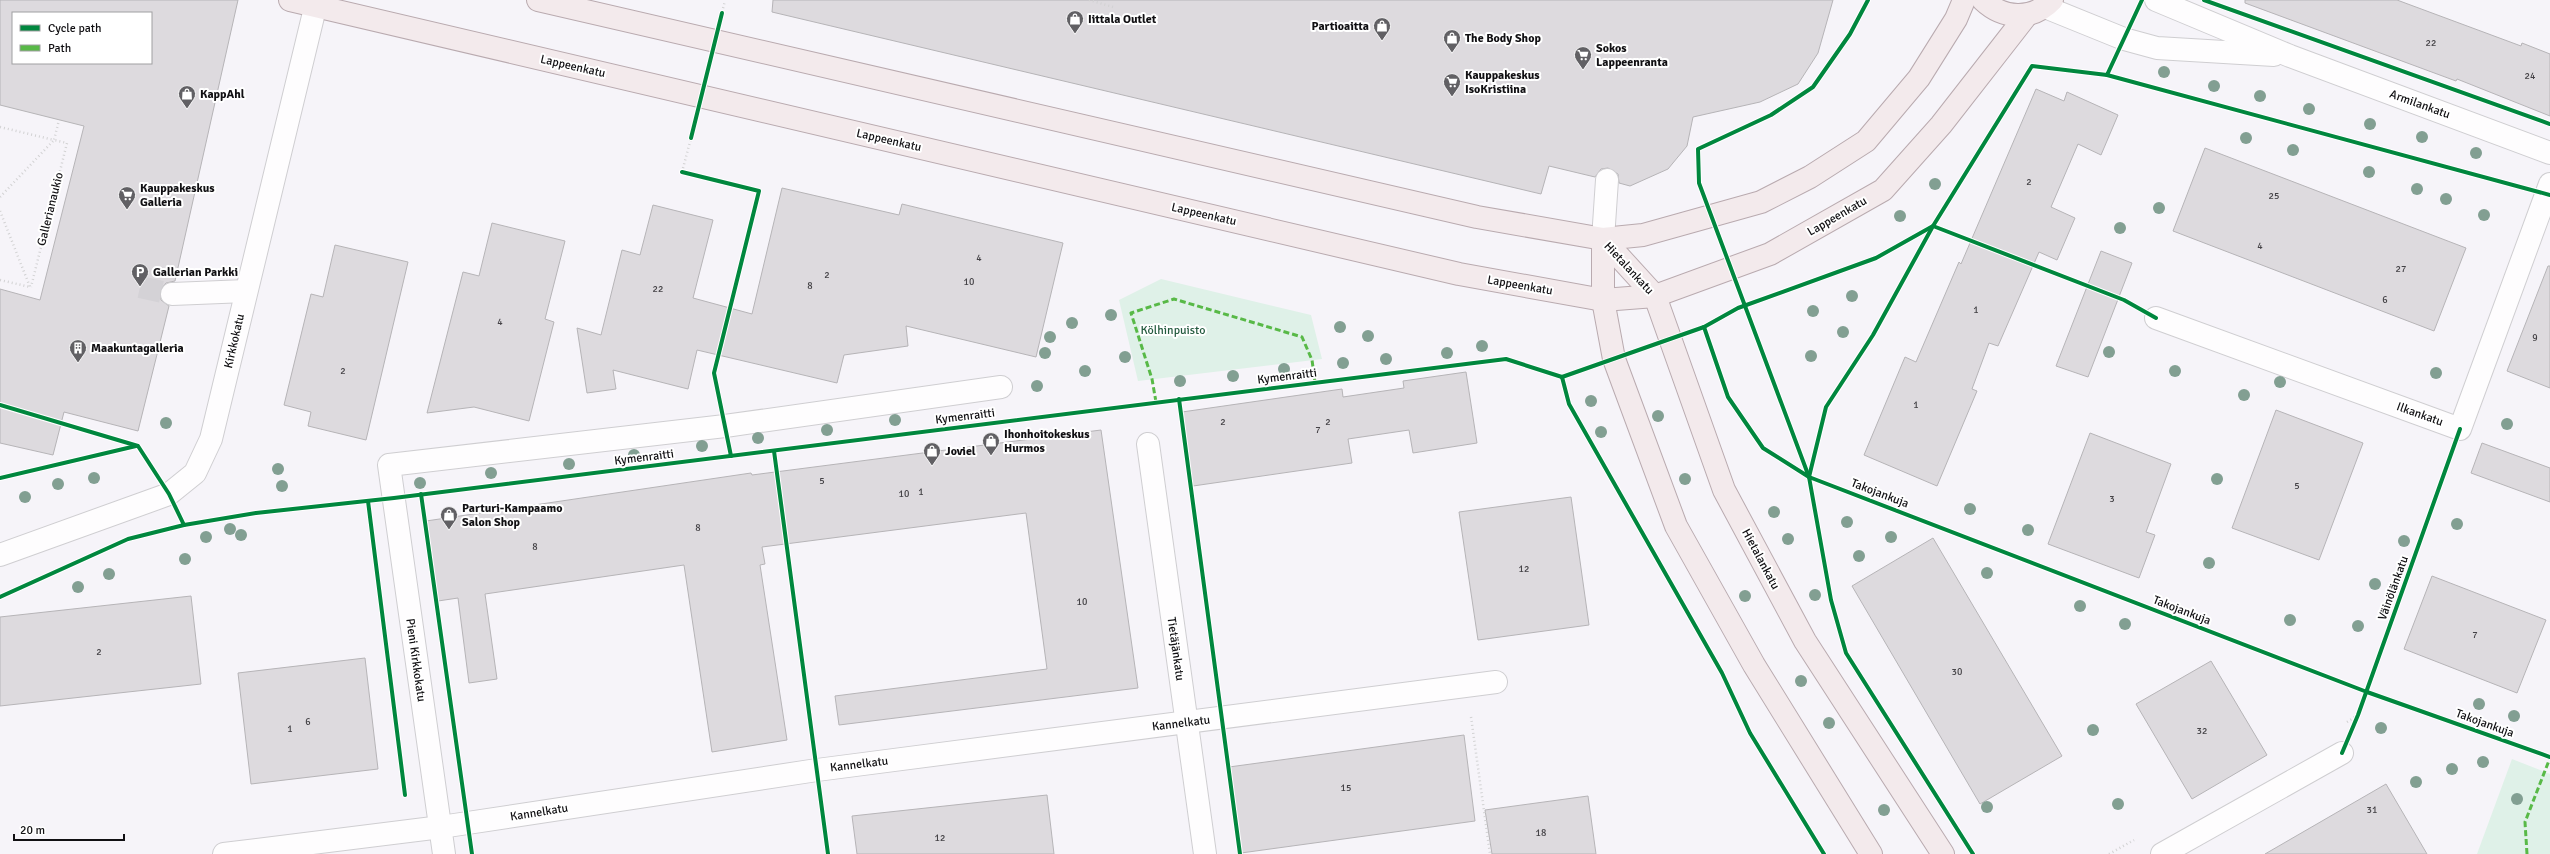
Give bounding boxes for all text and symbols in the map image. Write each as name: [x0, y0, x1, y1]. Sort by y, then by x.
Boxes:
shop icon: Iittala Outlet: [1065, 9, 1085, 34]
legend: [12, 12, 152, 64]
place label: Iittala Outlet: [1088, 12, 1157, 27]
shop icon: Partioaitta: [1372, 16, 1392, 41]
place label: Partioaitta: [1312, 19, 1369, 34]
text: Cycle path: [48, 21, 101, 36]
shop icon: The Body Shop: [1442, 28, 1462, 53]
place label: The Body Shop: [1465, 31, 1541, 46]
house number: 22: [2426, 37, 2436, 49]
text: Path: [48, 41, 71, 56]
place label: Sokos Lappeenranta: [1596, 41, 1668, 70]
supermarket icon: Sokos Lappeenranta: [1573, 45, 1593, 70]
street label: Lappeenkatu: [539, 52, 607, 81]
place label: Kauppakeskus IsoKristiina: [1465, 68, 1540, 97]
house number: 24: [2525, 70, 2536, 82]
supermarket icon: Kauppakeskus IsoKristiina: [1442, 72, 1462, 97]
shop icon: KappAhl: [177, 84, 197, 109]
place label: KappAhl: [200, 87, 245, 102]
street label: Armilankatu: [2387, 87, 2452, 122]
street label: Lappeenkatu: [855, 126, 923, 155]
street label: Gallerianaukio: [34, 171, 67, 247]
house number: 2: [2026, 176, 2032, 188]
place label: Kauppakeskus Galleria: [140, 181, 215, 210]
supermarket icon: Kauppakeskus Galleria: [117, 185, 137, 210]
house number: 25: [2269, 190, 2279, 202]
street label: Lappeenkatu: [1805, 193, 1870, 239]
street label: Lappeenkatu: [1170, 200, 1238, 229]
street label: Hietalankatu: [1600, 239, 1657, 298]
house number: 4: [2257, 240, 2263, 252]
house number: 4: [976, 252, 982, 264]
parking icon: Gallerian Parkki: [130, 262, 150, 287]
house number: 27: [2396, 263, 2406, 275]
place label: Gallerian Parkki: [153, 265, 238, 280]
house number: 2: [824, 269, 830, 281]
street label: Lappeenkatu: [1486, 272, 1554, 299]
house number: 10: [964, 276, 974, 288]
house number: 8: [807, 280, 813, 292]
house number: 22: [653, 283, 663, 295]
house number: 6: [2382, 294, 2388, 306]
house number: 1: [1973, 304, 1979, 316]
street label: Kirkkokatu: [221, 312, 248, 370]
house number: 4: [497, 316, 503, 328]
park label: Kölhinpuisto: [1141, 323, 1205, 338]
house number: 9: [2532, 332, 2538, 344]
building icon: Maakuntagalleria: [68, 338, 88, 363]
place label: Maakuntagalleria: [91, 341, 184, 356]
house number: 2: [340, 365, 346, 377]
street label: Kymenraitti: [1256, 365, 1318, 388]
house number: 1: [1913, 399, 1919, 411]
street label: Ilkankatu: [2395, 399, 2445, 430]
street label: Kymenraitti: [934, 405, 996, 428]
house number: 2: [1220, 416, 1226, 428]
house number: 2: [1325, 416, 1331, 428]
house number: 7: [1315, 424, 1321, 436]
place label: Ihonhoitokeskus Hurmos: [1004, 427, 1090, 456]
shop icon: Ihonhoitokeskus Hurmos: [981, 431, 1001, 456]
shop icon: Joviel: [922, 441, 942, 466]
place label: Joviel: [945, 444, 976, 459]
street label: Kymenraitti: [613, 446, 675, 469]
house number: 5: [819, 475, 825, 487]
street label: Takojankuja: [1849, 476, 1911, 511]
house number: 5: [2294, 480, 2300, 492]
house number: 1: [918, 486, 924, 498]
house number: 10: [899, 488, 909, 500]
house number: 3: [2109, 493, 2115, 505]
place label: Parturi-Kampaamo Salon Shop: [462, 501, 562, 530]
shop icon: Parturi-Kampaamo Salon Shop: [439, 505, 459, 530]
house number: 8: [695, 522, 701, 534]
street label: Hietalankatu: [1738, 526, 1783, 592]
house number: 8: [532, 541, 538, 553]
street label: Väinölänkatu: [2375, 554, 2412, 622]
house number: 12: [1519, 563, 1529, 575]
street label: Takojankuja: [2151, 593, 2213, 628]
house number: 10: [1077, 596, 1087, 608]
street label: Tietäjänkatu: [1164, 616, 1187, 682]
street label: Pieni Kirkkokatu: [402, 617, 429, 703]
house number: 7: [2472, 629, 2478, 641]
house number: 2: [96, 646, 102, 658]
house number: 30: [1952, 666, 1962, 678]
street label: Takojankuja: [2454, 706, 2516, 741]
street label: Kannelkatu: [1151, 712, 1211, 735]
house number: 6: [305, 716, 311, 728]
house number: 1: [287, 723, 293, 735]
house number: 32: [2197, 725, 2207, 737]
street label: Kannelkatu: [829, 753, 889, 776]
house number: 15: [1341, 782, 1351, 794]
street label: Kannelkatu: [509, 801, 569, 824]
house number: 31: [2367, 804, 2377, 816]
scale bar: [14, 816, 124, 842]
text: 20 m: [20, 823, 45, 838]
house number: 18: [1536, 827, 1546, 839]
house number: 12: [935, 832, 945, 844]

